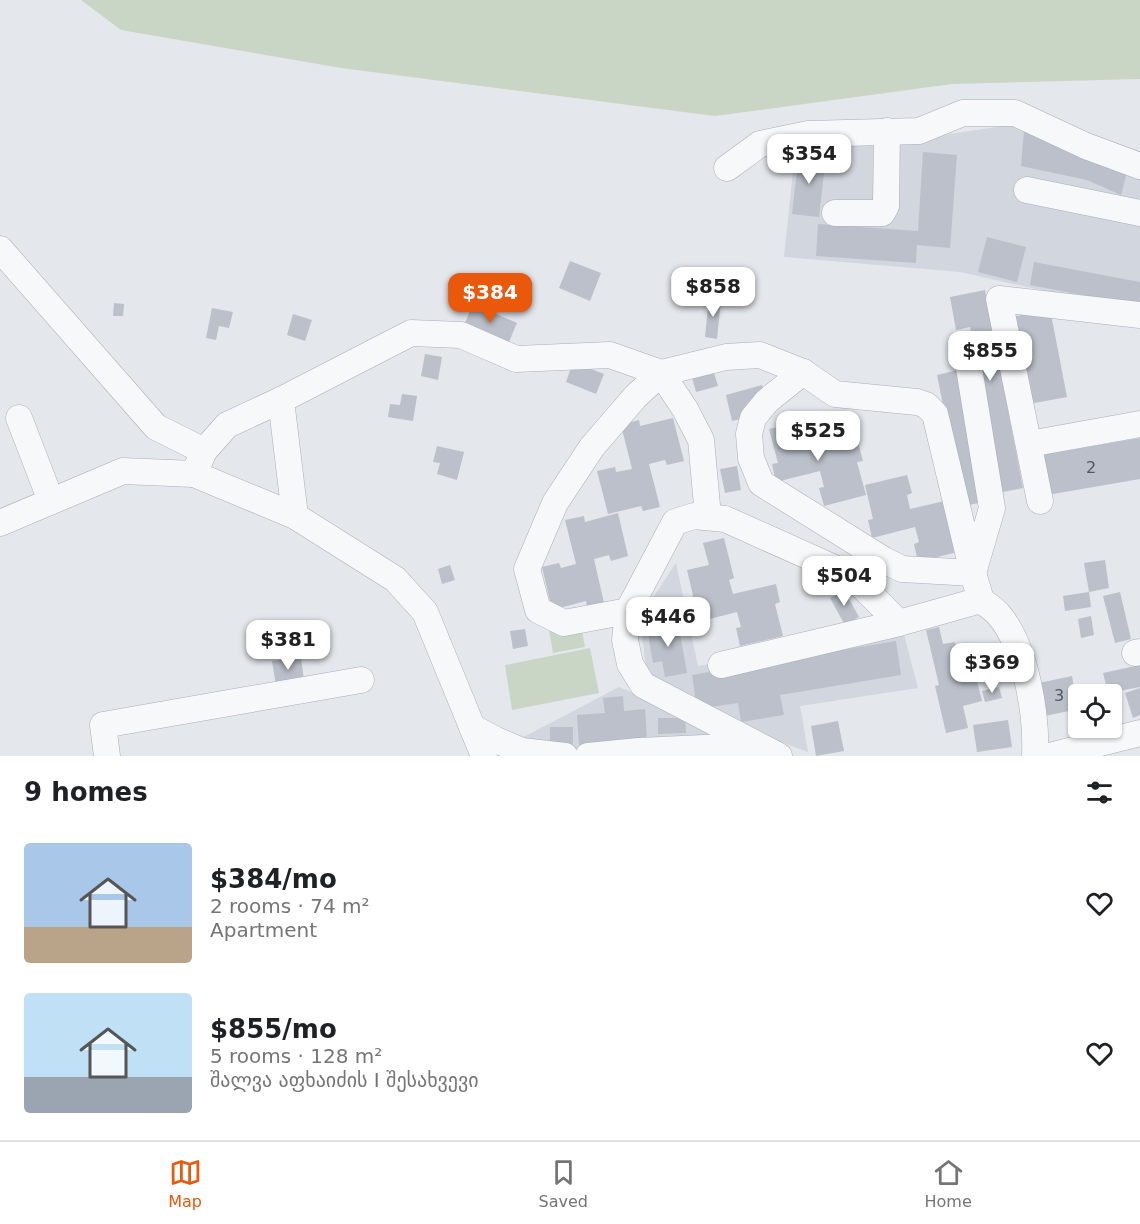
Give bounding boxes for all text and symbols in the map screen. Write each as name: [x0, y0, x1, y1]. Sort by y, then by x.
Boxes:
pin: $354: [773, 134, 845, 185]
text: $354: [781, 141, 837, 165]
pin: $858: [677, 267, 749, 318]
pin: $384: [454, 273, 526, 324]
text: $858: [685, 274, 741, 298]
text: $384: [462, 280, 518, 304]
pin: $855: [954, 331, 1026, 382]
text: $855: [962, 338, 1018, 362]
pin: $525: [782, 411, 854, 462]
text: $525: [790, 418, 846, 442]
house number: 2: [1086, 458, 1096, 477]
pin: $504: [808, 556, 880, 607]
text: $504: [816, 563, 872, 587]
pin: $446: [632, 597, 704, 648]
text: $446: [640, 604, 696, 628]
pin: $381: [252, 620, 324, 671]
text: $381: [260, 627, 316, 651]
pin: $369: [956, 643, 1028, 694]
text: $369: [964, 650, 1020, 674]
map controls: [1068, 684, 1122, 738]
button: locate: [1068, 684, 1122, 738]
house number: 3: [1054, 686, 1064, 705]
icon: filters: [1083, 776, 1116, 809]
text: 9 homes: [24, 777, 148, 807]
text: $384/mo: [210, 864, 337, 894]
icon: home: [72, 867, 144, 939]
icon: heart: [1083, 887, 1116, 920]
text: 2 rooms · 74 m²: [210, 894, 370, 918]
text: Apartment: [210, 918, 317, 942]
text: $855/mo: [210, 1014, 337, 1044]
icon: home: [72, 1017, 144, 1089]
icon: heart: [1083, 1037, 1116, 1070]
text: 5 rooms · 128 m²: [210, 1044, 382, 1068]
text: შალვა აფხაიძის I შესახვევი: [210, 1068, 479, 1092]
tab: Map: [168, 1156, 202, 1211]
tab: Saved: [539, 1156, 588, 1211]
tab: Home: [924, 1156, 972, 1211]

